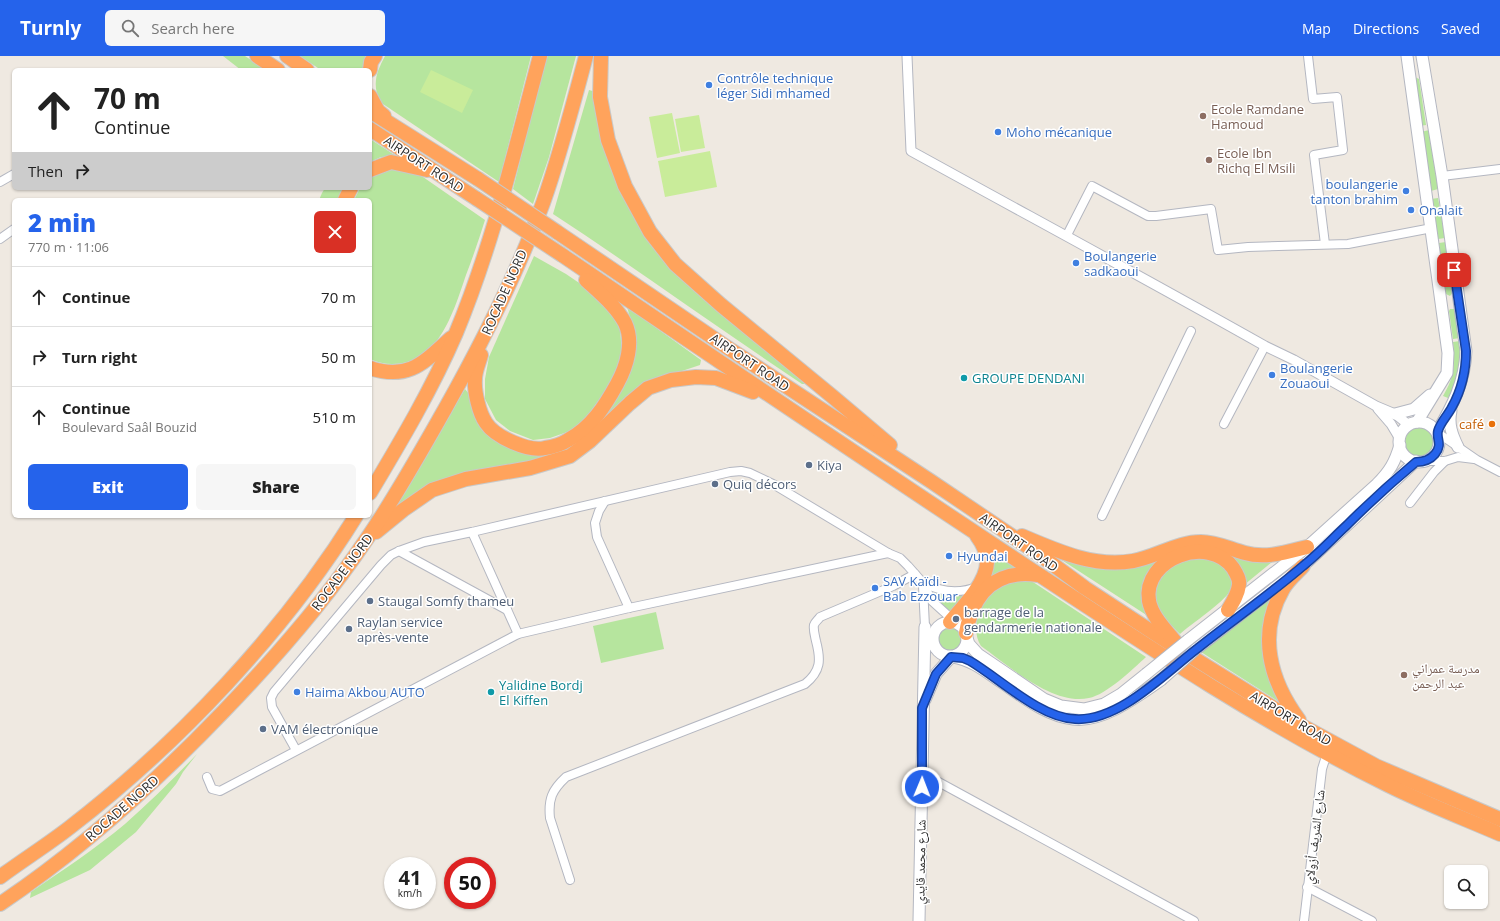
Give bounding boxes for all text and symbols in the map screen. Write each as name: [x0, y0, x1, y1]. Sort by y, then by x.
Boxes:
search box: [105, 10, 385, 46]
text: Turnly: [20, 15, 81, 41]
icon: search: [119, 17, 141, 39]
text: Search here: [151, 18, 235, 38]
text: Map: [1302, 19, 1331, 38]
text: Directions: [1353, 19, 1419, 38]
text: Saved: [1441, 19, 1480, 38]
place label: Contrôle technique léger Sidi mhamed: [717, 69, 833, 102]
text: 70 m: [94, 79, 161, 117]
marker: Contrôle technique léger Sidi mhamed: [704, 80, 714, 90]
icon: ahead: [28, 84, 80, 136]
place label: Ecole Ramdane Hamoud: [1211, 100, 1304, 133]
marker: Ecole Ramdane Hamoud: [1198, 111, 1208, 121]
text: Continue: [94, 115, 170, 139]
place label: Moho mécanique: [1006, 123, 1112, 141]
marker: Moho mécanique: [993, 127, 1003, 137]
street label: AIRPORT ROAD: [380, 131, 468, 197]
place label: Ecole Ibn Richq El Msili: [1217, 144, 1295, 177]
marker: Ecole Ibn Richq El Msili: [1204, 155, 1214, 165]
icon: right: [71, 160, 93, 182]
text: Then: [28, 161, 63, 181]
place label: boulangerie tanton brahim: [1311, 175, 1398, 208]
marker: boulangerie tanton brahim: [1401, 186, 1411, 196]
place label: Onalait: [1419, 201, 1463, 219]
marker: Onalait: [1406, 205, 1416, 215]
text: 2 min: [28, 206, 96, 239]
button: close: [314, 211, 356, 253]
text: 770 m · 11:06: [28, 238, 109, 256]
street label: ROCADE NORD: [477, 246, 531, 338]
place label: Boulangerie sadkaoui: [1084, 247, 1157, 280]
pin: [1437, 253, 1471, 287]
marker: Boulangerie sadkaoui: [1071, 258, 1081, 268]
icon: arrive: [1443, 259, 1465, 281]
icon: ahead: [28, 286, 50, 308]
text: Continue: [62, 287, 130, 307]
text: 70 m: [321, 287, 356, 307]
street label: AIRPORT ROAD: [707, 329, 793, 395]
icon: right: [28, 346, 50, 368]
text: Turn right: [62, 347, 137, 367]
text: 50 m: [321, 347, 356, 367]
place label: Boulangerie Zouaoui: [1280, 359, 1353, 392]
place label: GROUPE DENDANI: [972, 369, 1085, 387]
marker: Boulangerie Zouaoui: [1267, 370, 1277, 380]
marker: GROUPE DENDANI: [959, 373, 969, 383]
text: Continue: [62, 398, 130, 418]
icon: ahead: [28, 406, 50, 428]
text: 510 m: [312, 407, 356, 427]
place label: café: [1459, 415, 1484, 433]
text: Boulevard Saâl Bouzid: [62, 418, 197, 436]
marker: café: [1487, 419, 1497, 429]
place label: Kiya: [817, 456, 842, 474]
marker: Kiya: [804, 460, 814, 470]
button: Exit: [28, 464, 188, 510]
button: Share: [196, 464, 356, 510]
place label: Quiq décors: [723, 475, 797, 493]
marker: Quiq décors: [710, 479, 720, 489]
street label: AIRPORT ROAD: [976, 508, 1062, 576]
street label: ROCADE NORD: [307, 530, 377, 614]
place label: Hyundai: [957, 547, 1008, 565]
marker: Hyundai: [944, 551, 954, 561]
place label: SAV Kaïdi - Bab Ezzouar: [883, 572, 958, 605]
marker: SAV Kaïdi - Bab Ezzouar: [870, 583, 880, 593]
place label: Staugal Somfy thameu: [378, 592, 514, 610]
marker: Staugal Somfy thameu: [365, 596, 375, 606]
place label: barrage de la gendarmerie nationale: [964, 603, 1102, 636]
place label: Raylan service après-vente: [357, 613, 443, 646]
marker: barrage de la gendarmerie nationale: [951, 614, 961, 624]
marker: Raylan service après-vente: [344, 624, 354, 634]
place label: مدرسة عمراني عبد الرحمن: [1412, 659, 1480, 692]
marker: مدرسة عمراني عبد الرحمن: [1399, 670, 1409, 680]
place label: Yalidine Bordj El Kiffen: [499, 676, 583, 709]
place label: Haima Akbou AUTO: [305, 683, 425, 701]
marker: Haima Akbou AUTO: [292, 687, 302, 697]
marker: Yalidine Bordj El Kiffen: [486, 687, 496, 697]
street label: AIRPORT ROAD: [1247, 687, 1335, 749]
place label: VAM électronique: [271, 720, 378, 738]
marker: VAM électronique: [258, 724, 268, 734]
position arrow: [901, 766, 943, 808]
street label: ROCADE NORD: [81, 771, 163, 845]
street label: شارع الشريف أزولاي: [1299, 789, 1331, 886]
street label: شارع محمد قايدي: [910, 819, 932, 905]
speed limit sign: 50: [444, 857, 496, 909]
text: 41: [399, 864, 421, 891]
map controls: [1444, 865, 1488, 909]
button: search: [1444, 865, 1488, 909]
text: km/h: [398, 886, 422, 900]

